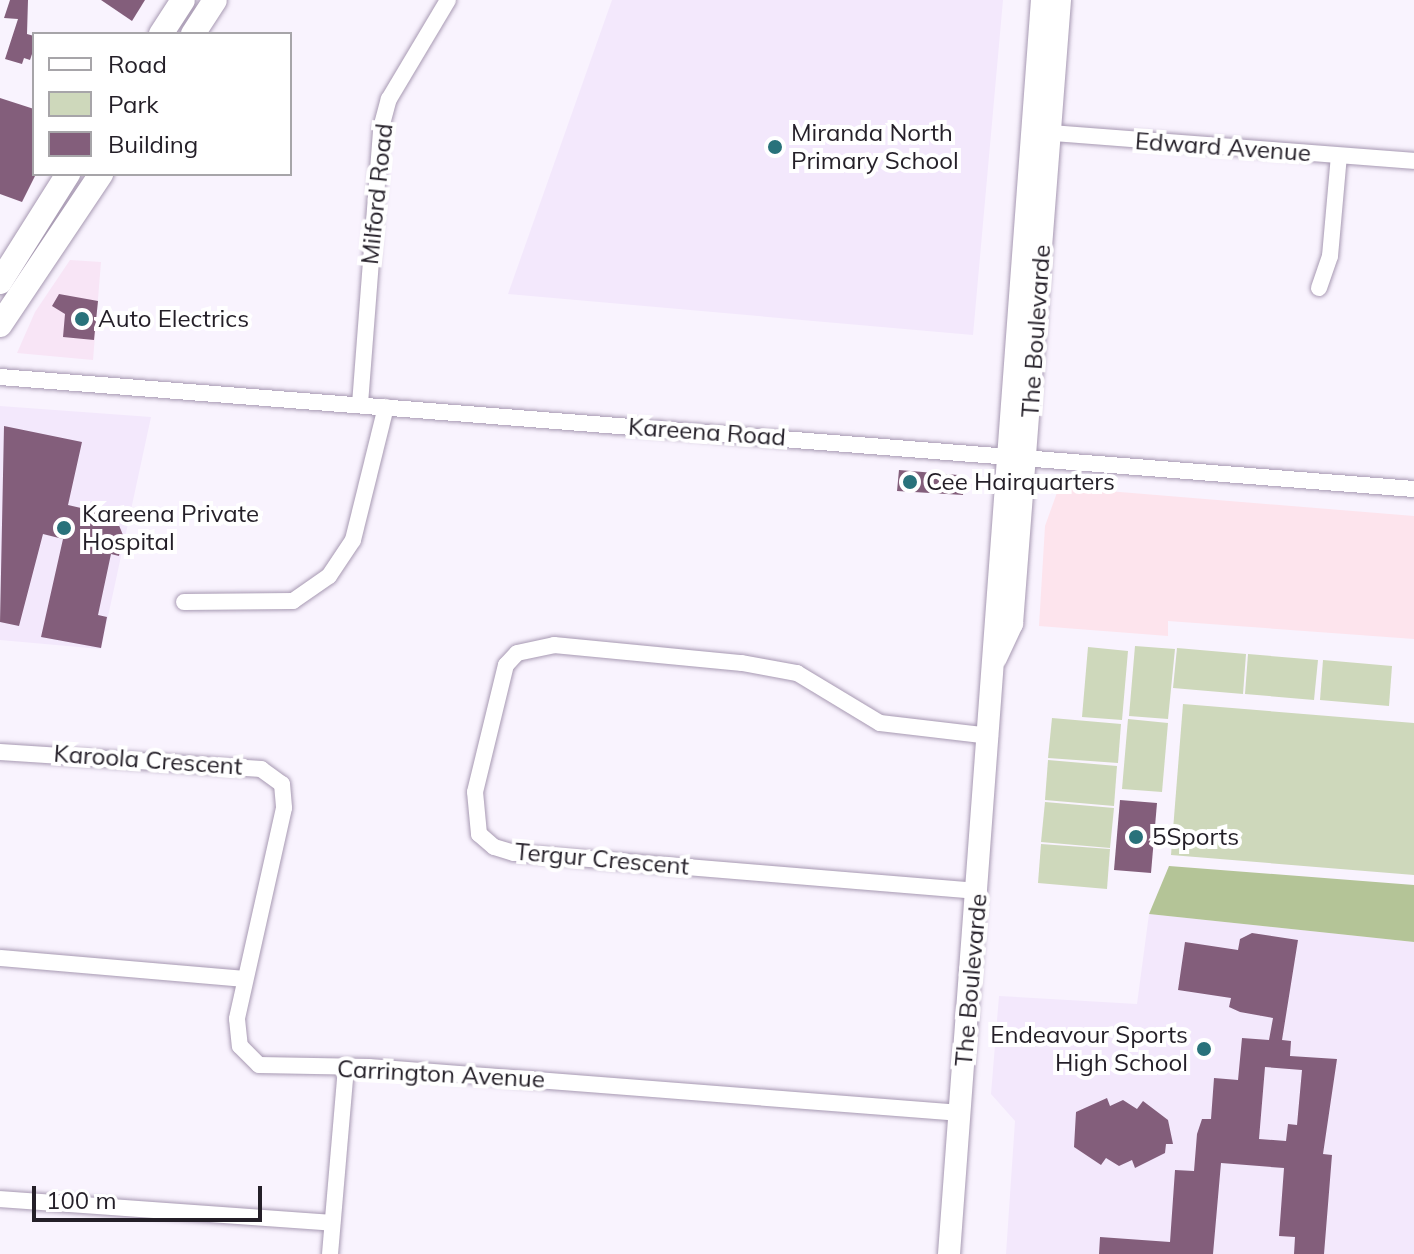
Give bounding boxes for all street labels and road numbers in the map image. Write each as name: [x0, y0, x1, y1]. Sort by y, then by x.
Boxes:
street label: Milford Road: [355, 122, 399, 266]
street label: Edward Avenue: [1134, 126, 1312, 168]
street label: The Boulevarde: [1016, 244, 1056, 418]
street label: Kareena Road: [627, 412, 787, 452]
street label: Karoola Crescent: [53, 739, 243, 781]
street label: Tergur Crescent: [514, 837, 690, 881]
street label: The Boulevarde: [949, 892, 993, 1068]
street label: Carrington Avenue: [336, 1054, 546, 1094]

